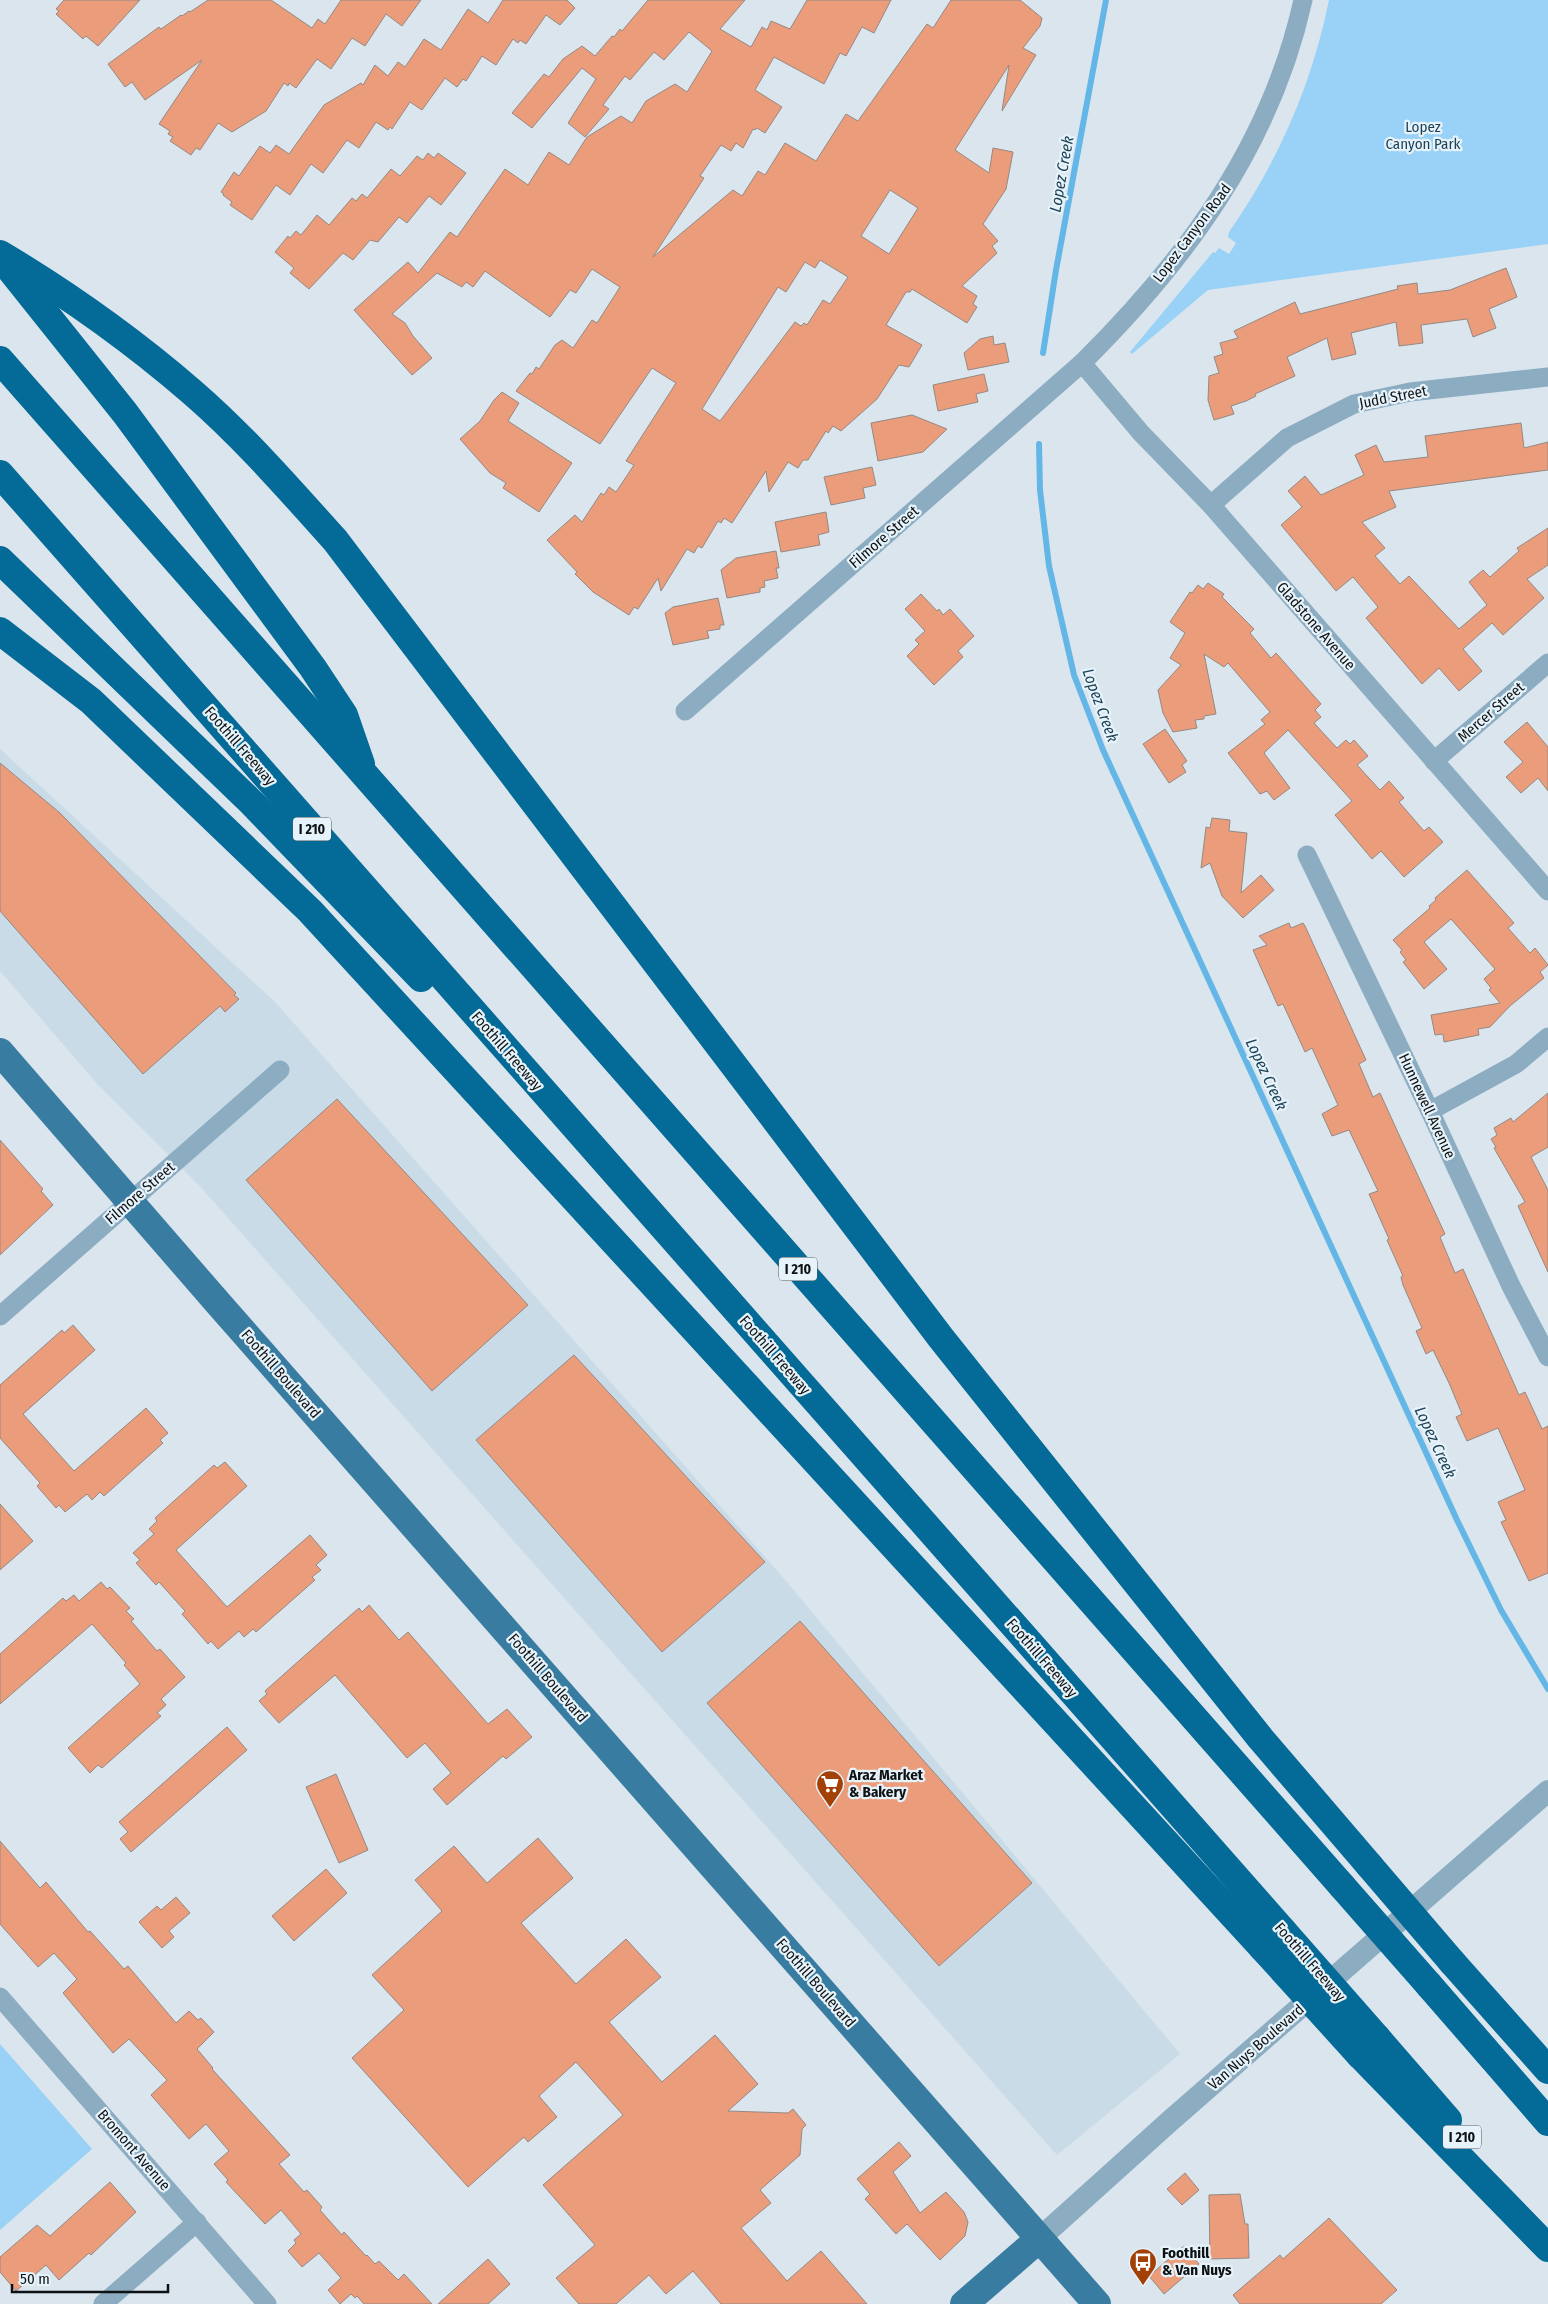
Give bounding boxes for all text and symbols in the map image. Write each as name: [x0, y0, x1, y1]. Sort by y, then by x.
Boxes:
park label: Lopez Canyon Park: [1385, 118, 1461, 153]
water label: Lopez Creek: [1045, 134, 1078, 214]
street label: Lopez Canyon Road: [1149, 180, 1235, 286]
street label: Judd Street: [1358, 382, 1428, 412]
street label: Filmore Street: [846, 502, 922, 572]
street label: Gladstone Avenue: [1273, 578, 1359, 674]
water label: Lopez Creek: [1078, 666, 1123, 745]
street label: Mercer Street: [1454, 678, 1528, 746]
street label: Foothill Freeway: [201, 703, 279, 789]
road number: I 210: [293, 818, 331, 841]
street label: Foothill Freeway: [468, 1008, 546, 1094]
water label: Lopez Creek: [1242, 1035, 1291, 1113]
street label: Hunnewell Avenue: [1395, 1051, 1459, 1161]
street label: Filmore Street: [102, 1158, 178, 1228]
road number: I 210: [779, 1258, 817, 1280]
street label: Foothill Freeway: [736, 1312, 814, 1398]
street label: Foothill Boulevard: [238, 1326, 324, 1422]
water label: Lopez Creek: [1411, 1403, 1460, 1481]
street label: Foothill Freeway: [1003, 1615, 1081, 1701]
street label: Foothill Boulevard: [505, 1630, 591, 1726]
place label: Araz Market & Bakery: [848, 1766, 924, 1801]
supermarket icon: Araz Market & Bakery: [815, 1769, 845, 1808]
street label: Foothill Freeway: [1271, 1919, 1349, 2005]
street label: Foothill Boulevard: [773, 1935, 859, 2031]
street label: Van Nuys Boulevard: [1204, 2000, 1308, 2094]
street label: Bromont Avenue: [94, 2106, 174, 2194]
road number: I 210: [1443, 2126, 1481, 2148]
place label: Foothill & Van Nuys: [1162, 2244, 1232, 2279]
bus stop icon: Foothill & Van Nuys: [1128, 2247, 1158, 2286]
scale bar: [12, 2262, 169, 2294]
text: 50 m: [20, 2270, 50, 2288]

